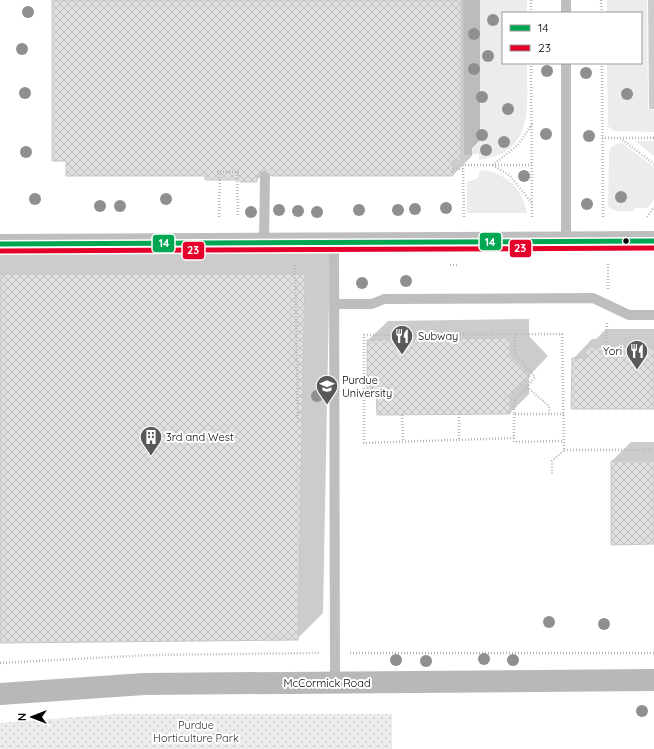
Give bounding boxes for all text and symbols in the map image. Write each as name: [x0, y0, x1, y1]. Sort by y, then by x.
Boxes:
legend: [502, 12, 642, 64]
text: 14: [538, 20, 549, 35]
text: 23: [538, 40, 551, 55]
line badge: 14: [479, 232, 502, 251]
line badge: 14: [152, 234, 175, 253]
text: 14: [485, 235, 496, 249]
text: 14: [159, 236, 170, 250]
unlabelled marker: [621, 236, 631, 246]
line badge: 23: [509, 239, 532, 258]
line badge: 23: [182, 241, 205, 260]
text: 23: [514, 241, 526, 255]
text: 23: [187, 243, 199, 257]
restaurant icon: Subway: [389, 323, 415, 356]
place label: Subway: [418, 329, 458, 343]
restaurant icon: Yori: [624, 338, 650, 371]
place label: Yori: [603, 344, 622, 358]
school or university icon: Purdue University: [314, 373, 340, 406]
place label: Purdue University: [342, 373, 392, 400]
building icon: 3rd and West: [138, 424, 164, 457]
place label: 3rd and West: [166, 430, 234, 444]
street label: McCormick Road: [283, 676, 371, 690]
north arrow: [12, 697, 52, 737]
text: N: [15, 713, 29, 721]
park label: Purdue Horticulture Park: [153, 718, 239, 745]

